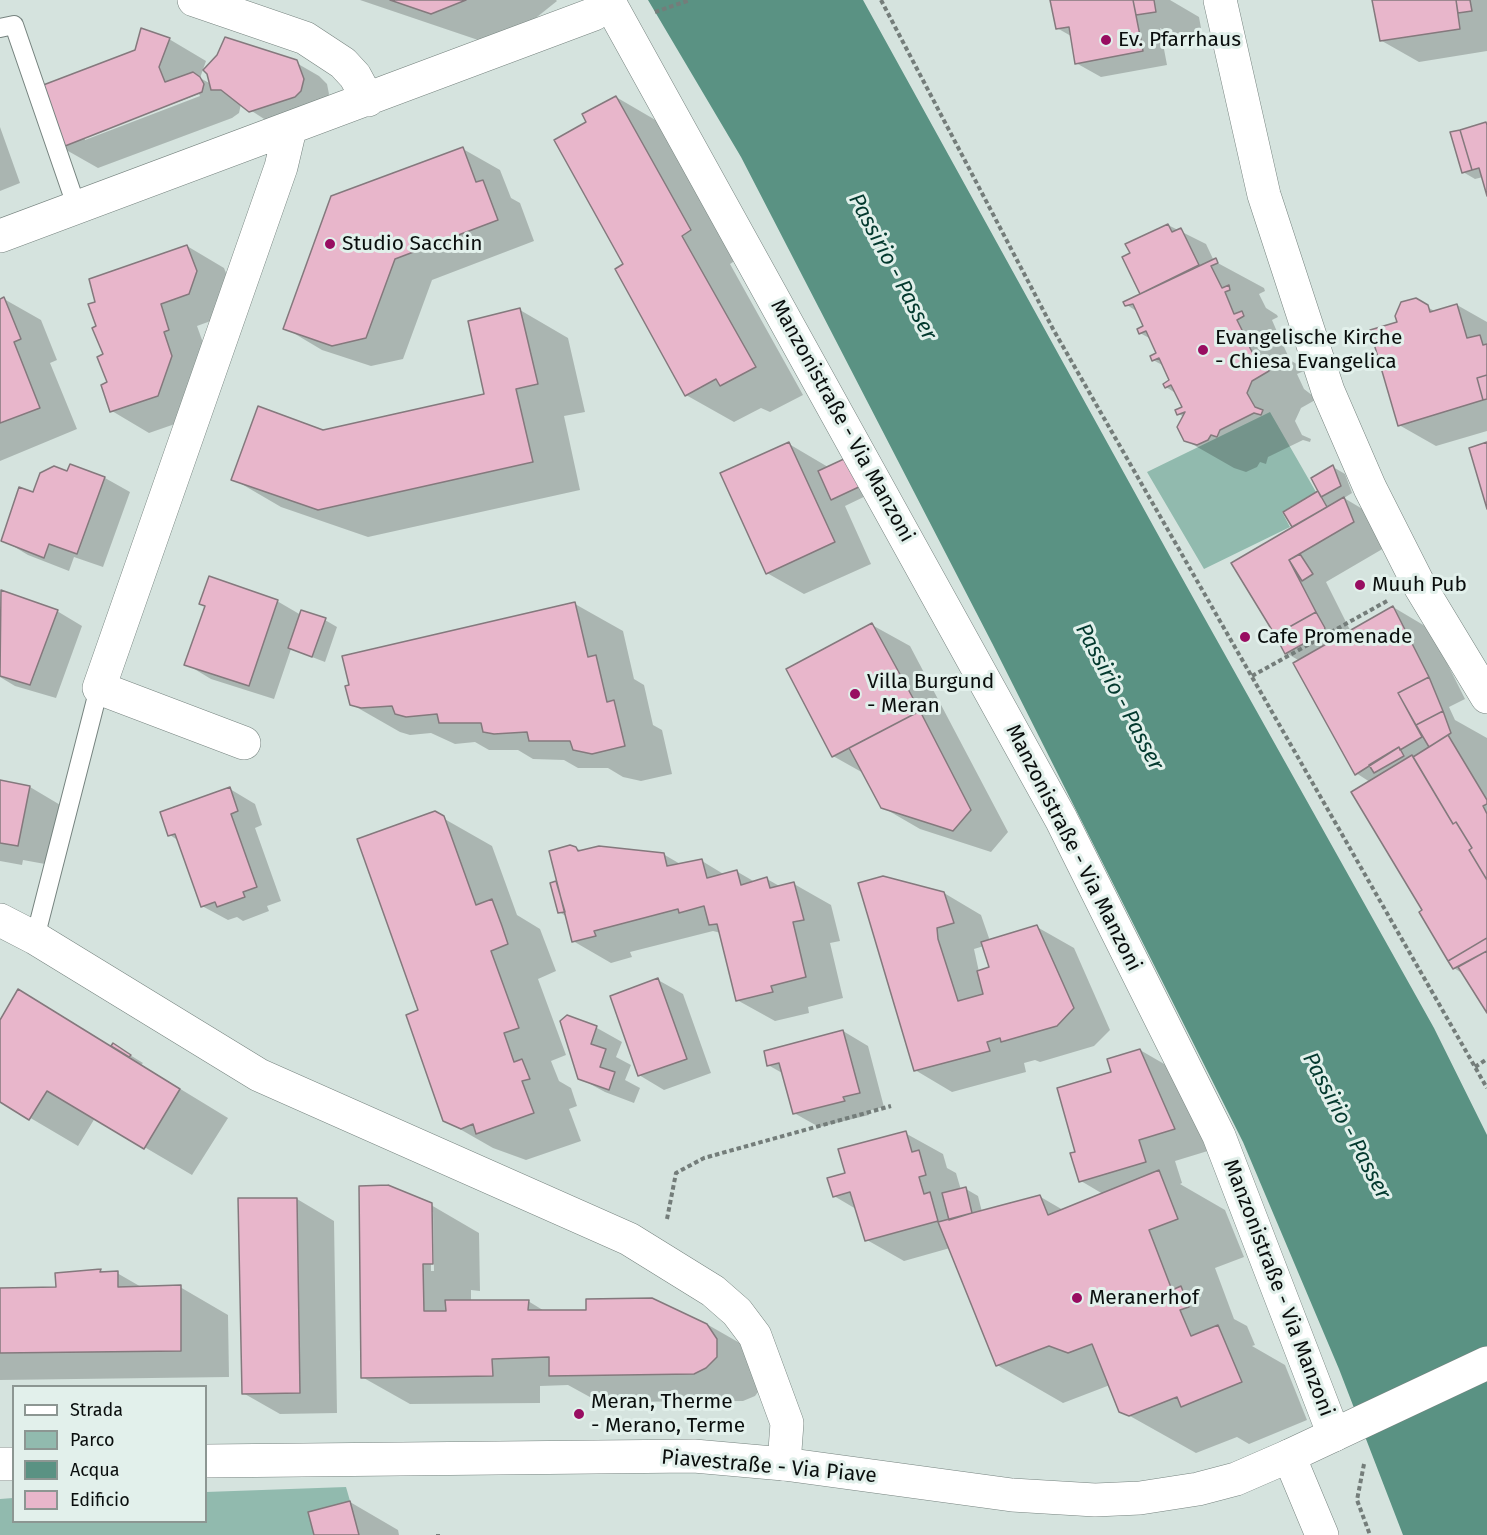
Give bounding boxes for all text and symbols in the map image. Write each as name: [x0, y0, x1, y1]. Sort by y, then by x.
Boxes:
place label: Ev. Pfarrhaus: [1118, 27, 1241, 53]
marker: Ev. Pfarrhaus: [1099, 33, 1113, 47]
water label: Passirio - Passer: [842, 189, 942, 345]
place label: Studio Sacchin: [342, 231, 483, 257]
marker: Studio Sacchin: [323, 237, 337, 251]
street label: Manzonistraße - Via Manzoni: [765, 295, 919, 547]
place label: Evangelische Kirche - Chiesa Evangelica: [1215, 325, 1402, 375]
marker: Evangelische Kirche - Chiesa Evangelica: [1196, 343, 1210, 357]
place label: Muuh Pub: [1372, 572, 1467, 598]
marker: Muuh Pub: [1353, 578, 1367, 592]
water label: Passirio - Passer: [1069, 619, 1169, 775]
place label: Cafe Promenade: [1257, 624, 1413, 650]
marker: Cafe Promenade: [1238, 630, 1252, 644]
place label: Villa Burgund - Meran: [867, 669, 994, 719]
marker: Villa Burgund - Meran: [848, 687, 862, 701]
street label: Manzonistraße - Via Manzoni: [1000, 720, 1146, 976]
water label: Passirio - Passer: [1296, 1048, 1396, 1204]
street label: Manzonistraße - Via Manzoni: [1217, 1156, 1339, 1420]
place label: Meranerhof: [1089, 1285, 1199, 1311]
marker: Meranerhof: [1070, 1291, 1084, 1305]
legend: [12, 1385, 207, 1523]
place label: Meran, Therme - Merano, Terme: [591, 1389, 745, 1439]
text: Strada: [70, 1399, 123, 1421]
marker: Meran, Therme - Merano, Terme: [572, 1407, 586, 1421]
text: Parco: [70, 1429, 114, 1451]
street label: Piavestraße - Via Piave: [660, 1445, 878, 1489]
text: Acqua: [70, 1459, 120, 1481]
text: Edificio: [70, 1489, 130, 1511]

